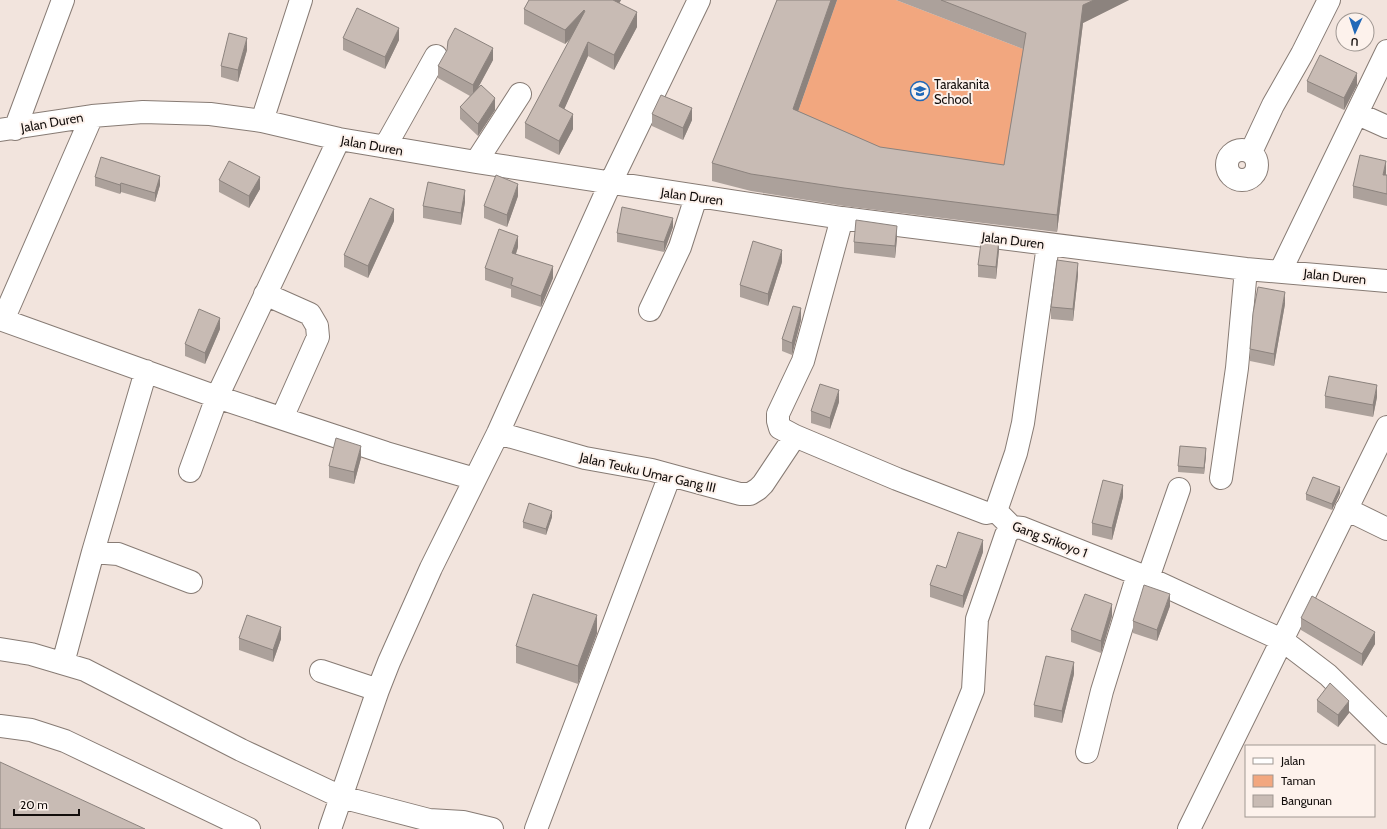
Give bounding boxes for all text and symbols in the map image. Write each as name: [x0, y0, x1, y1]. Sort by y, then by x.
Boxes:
north arrow: [1335, 12, 1375, 52]
text: U: [1350, 35, 1359, 49]
place label: Tarakanita School: [934, 76, 990, 107]
school or university icon: Tarakanita School: [909, 80, 931, 102]
street label: Jalan Duren: [19, 109, 84, 136]
street label: Jalan Duren: [339, 131, 404, 158]
street label: Jalan Duren: [659, 184, 724, 208]
street label: Jalan Duren: [980, 228, 1045, 252]
street label: Jalan Duren: [1302, 265, 1367, 287]
street label: Jalan Teuku Umar Gang III: [577, 448, 718, 495]
street label: Gang Srikoyo 1: [1010, 517, 1090, 561]
legend: [1245, 745, 1375, 817]
text: Jalan: [1280, 753, 1305, 768]
text: Taman: [1281, 773, 1316, 788]
scale bar: [14, 791, 79, 817]
text: Bangunan: [1281, 793, 1332, 808]
text: 20 m: [20, 797, 48, 812]

